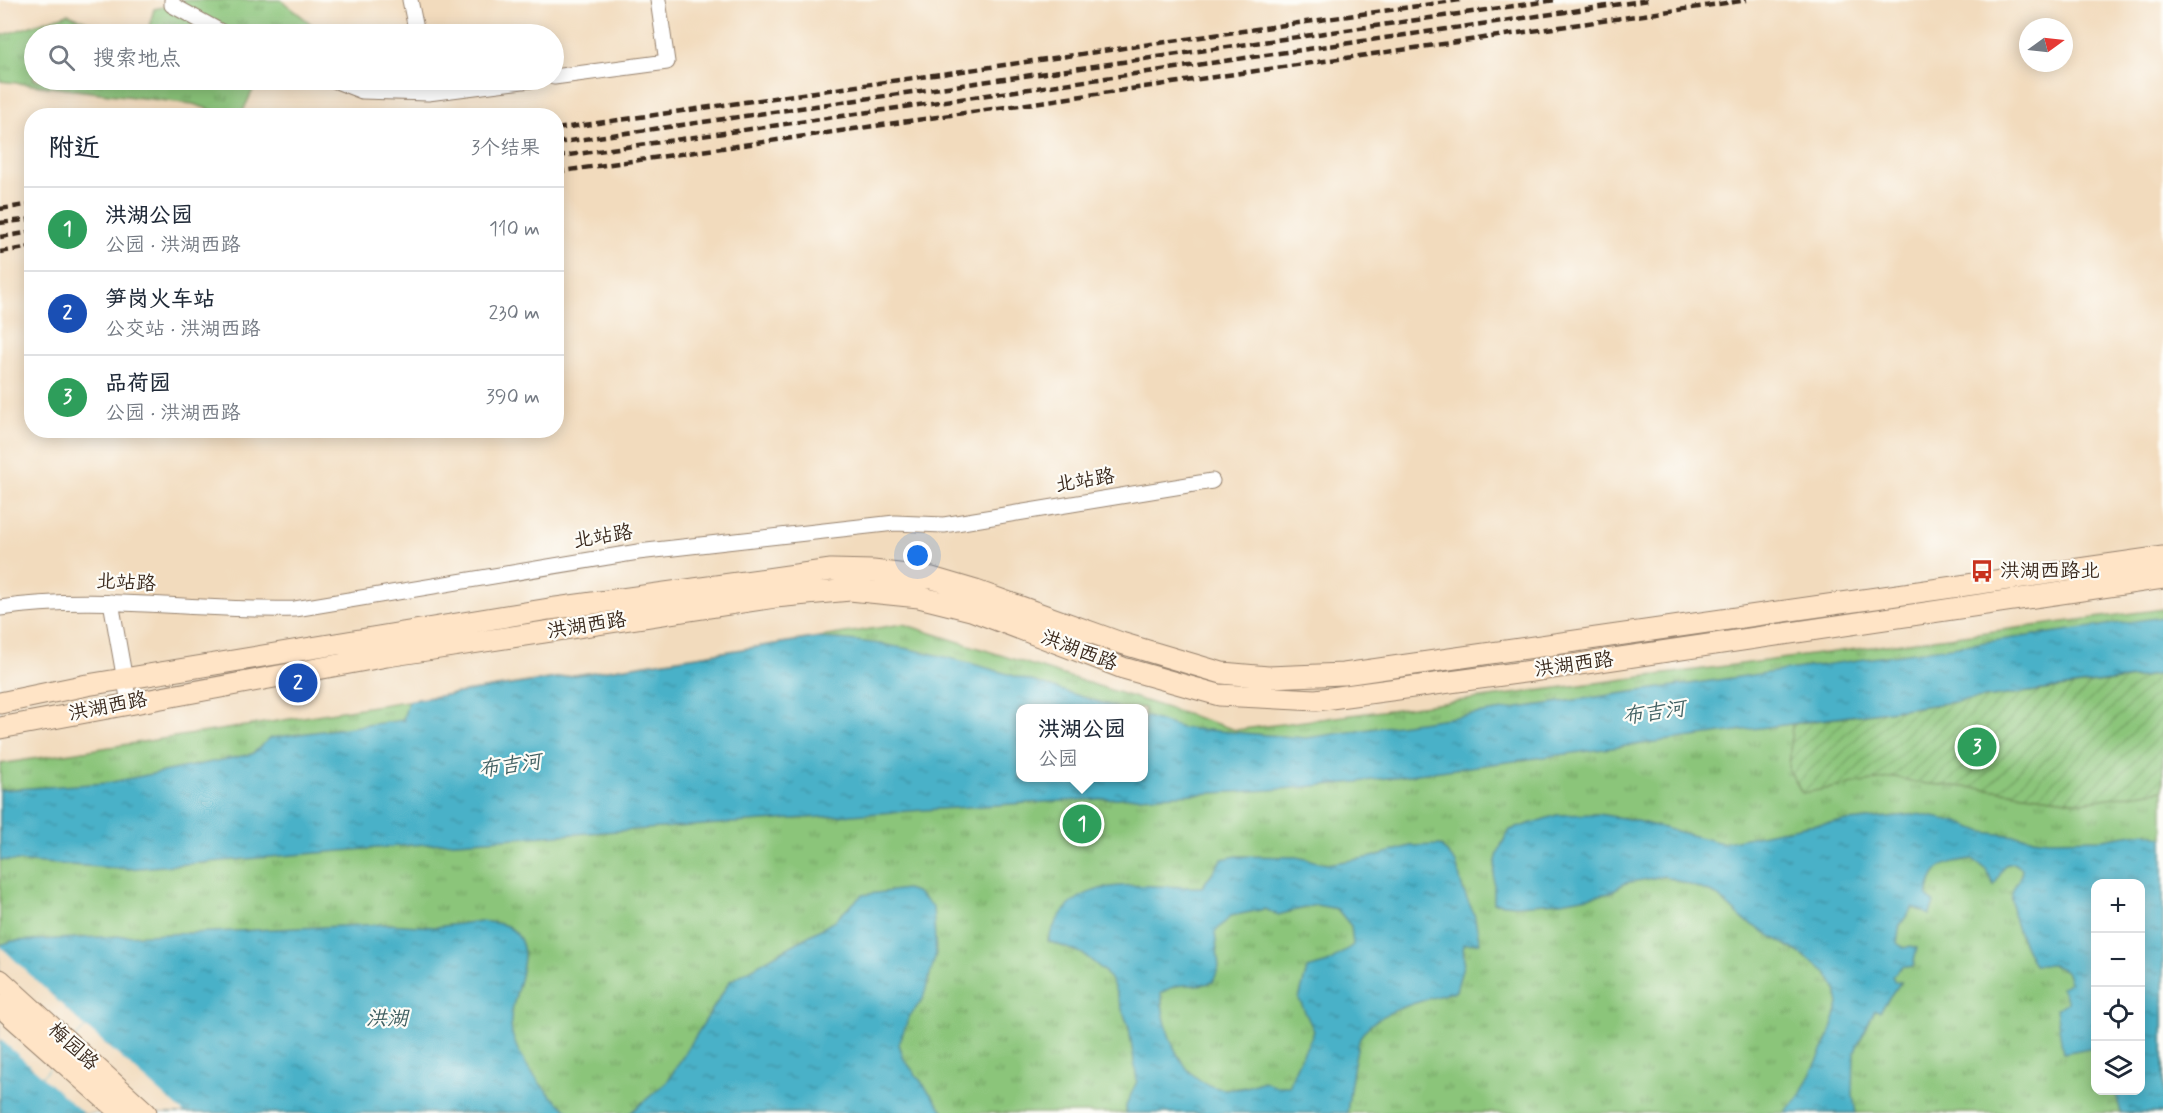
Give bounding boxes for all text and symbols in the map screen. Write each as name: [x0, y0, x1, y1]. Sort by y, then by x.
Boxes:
north arrow: [2019, 18, 2073, 72]
search box: [24, 24, 564, 90]
icon: search: [45, 41, 78, 74]
text: 搜索地点: [93, 45, 181, 73]
text: 附近: [48, 132, 100, 166]
text: 3个结果: [471, 135, 540, 162]
text: 洪湖公园: [105, 202, 193, 230]
text: 1: [63, 216, 72, 243]
text: 110 m: [489, 216, 540, 243]
text: 公园 · 洪湖西路: [105, 232, 240, 259]
text: 笋岗火车站: [105, 286, 215, 314]
text: 2: [63, 300, 72, 327]
text: 230 m: [488, 300, 540, 327]
text: 公交站 · 洪湖西路: [105, 316, 260, 343]
text: 品荷园: [105, 370, 171, 398]
text: 3: [63, 384, 72, 411]
text: 390 m: [486, 384, 540, 411]
text: 公园 · 洪湖西路: [105, 400, 240, 427]
street label: 北站路: [1053, 463, 1118, 499]
street label: 北站路: [571, 519, 636, 555]
your location: [903, 541, 932, 570]
bus stop icon: 洪湖西路北: [1969, 558, 1995, 584]
place label: 洪湖西路北: [2000, 558, 2100, 585]
street label: 北站路: [95, 568, 158, 598]
street label: 洪湖西路: [545, 606, 630, 646]
street label: 洪湖西路: [1037, 624, 1122, 678]
street label: 洪湖西路: [1533, 646, 1616, 684]
pin: 2: [278, 660, 318, 706]
street label: 洪湖西路: [66, 686, 151, 728]
water label: 布吉河: [1621, 694, 1690, 731]
popup: [1016, 704, 1148, 782]
text: 洪湖公园: [1038, 716, 1126, 744]
pin: 3: [1958, 724, 1996, 770]
text: 公园: [1038, 746, 1078, 773]
water label: 布吉河: [477, 747, 546, 784]
pin: 1: [1062, 802, 1102, 846]
map controls: [2091, 879, 2145, 1095]
button: +: [2091, 879, 2145, 933]
button: −: [2091, 933, 2145, 987]
button: locate: [2091, 987, 2145, 1041]
water label: 洪湖: [366, 1005, 410, 1033]
street label: 梅园路: [42, 1017, 105, 1078]
button: layers: [2091, 1041, 2145, 1095]

